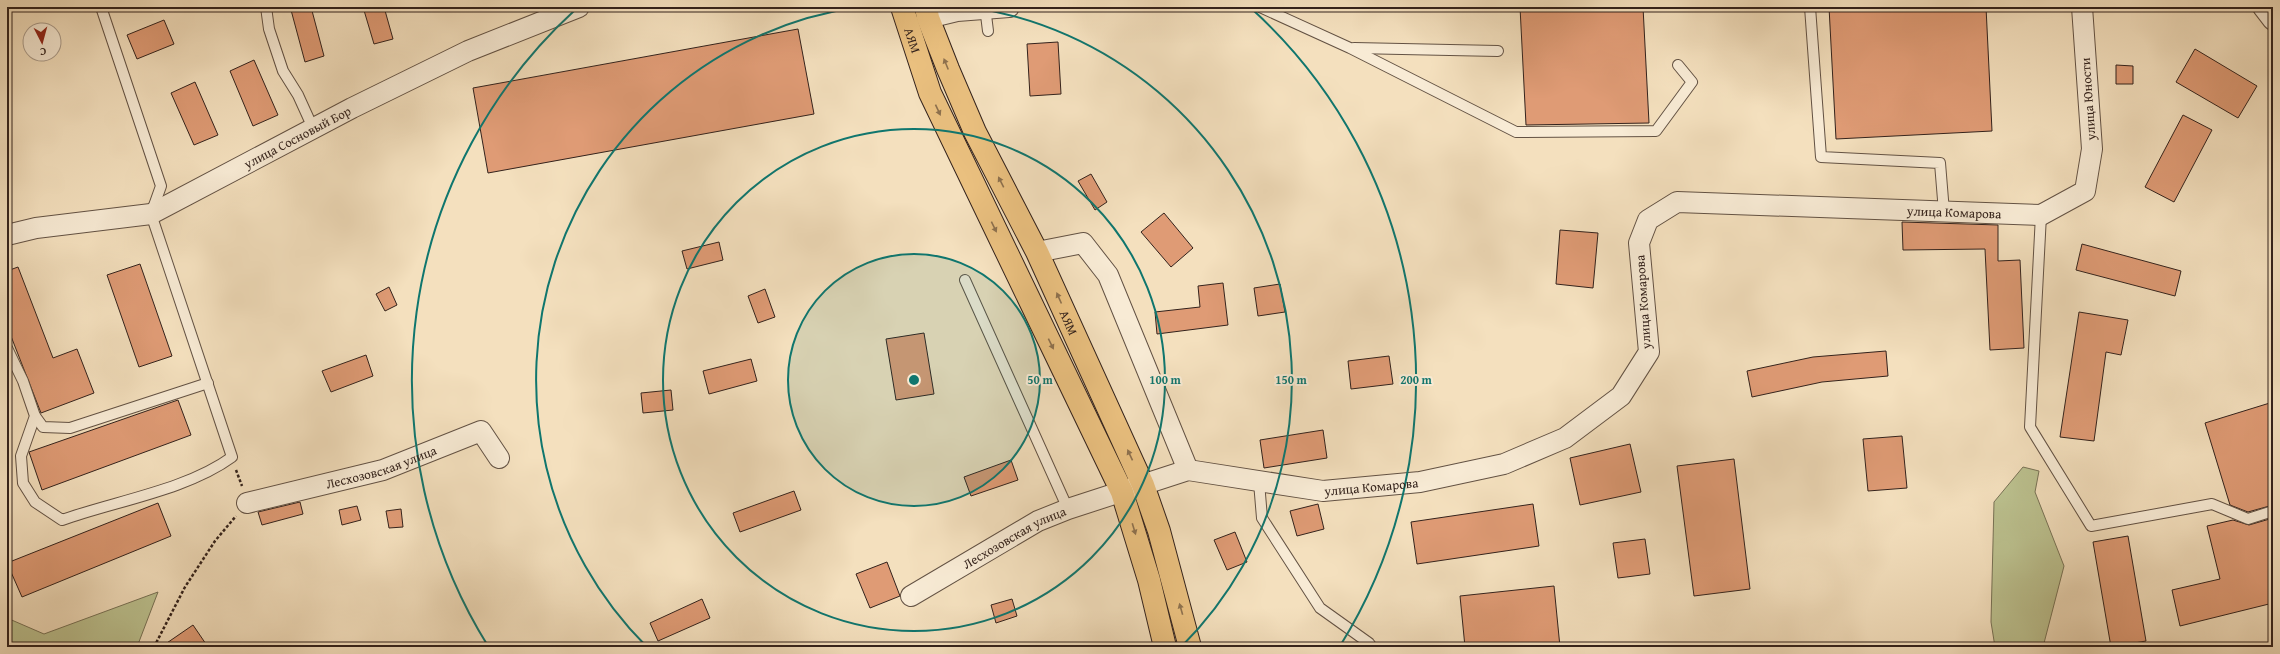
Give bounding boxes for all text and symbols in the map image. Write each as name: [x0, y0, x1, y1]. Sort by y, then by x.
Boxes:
north arrow: [22, 22, 62, 62]
street label: АЯМ: [900, 25, 926, 55]
text: С: [39, 44, 47, 60]
street label: улица Юности: [2076, 57, 2100, 142]
one-way arrow: [943, 59, 949, 70]
street label: улица Сосновый Бор: [239, 101, 354, 173]
one-way arrow: [935, 104, 941, 115]
one-way arrow: [998, 176, 1004, 188]
street label: улица Комарова: [1906, 201, 2002, 223]
one-way arrow: [991, 221, 997, 233]
street label: улица Комарова: [1630, 254, 1656, 351]
one-way arrow: [1056, 293, 1062, 304]
street label: АЯМ: [1055, 307, 1083, 338]
one-way arrow: [1048, 338, 1054, 350]
text: 50 m: [1027, 371, 1053, 388]
text: 100 m: [1149, 371, 1182, 388]
text: 150 m: [1275, 371, 1308, 388]
text: 200 m: [1400, 371, 1433, 388]
centre of rings: [907, 373, 921, 387]
street label: Лесхозовская улица: [324, 440, 440, 493]
one-way arrow: [1127, 449, 1133, 461]
street label: улица Комарова: [1322, 473, 1420, 500]
street label: Лесхозовская улица: [959, 501, 1069, 573]
one-way arrow: [1131, 524, 1137, 536]
one-way arrow: [1178, 603, 1184, 615]

